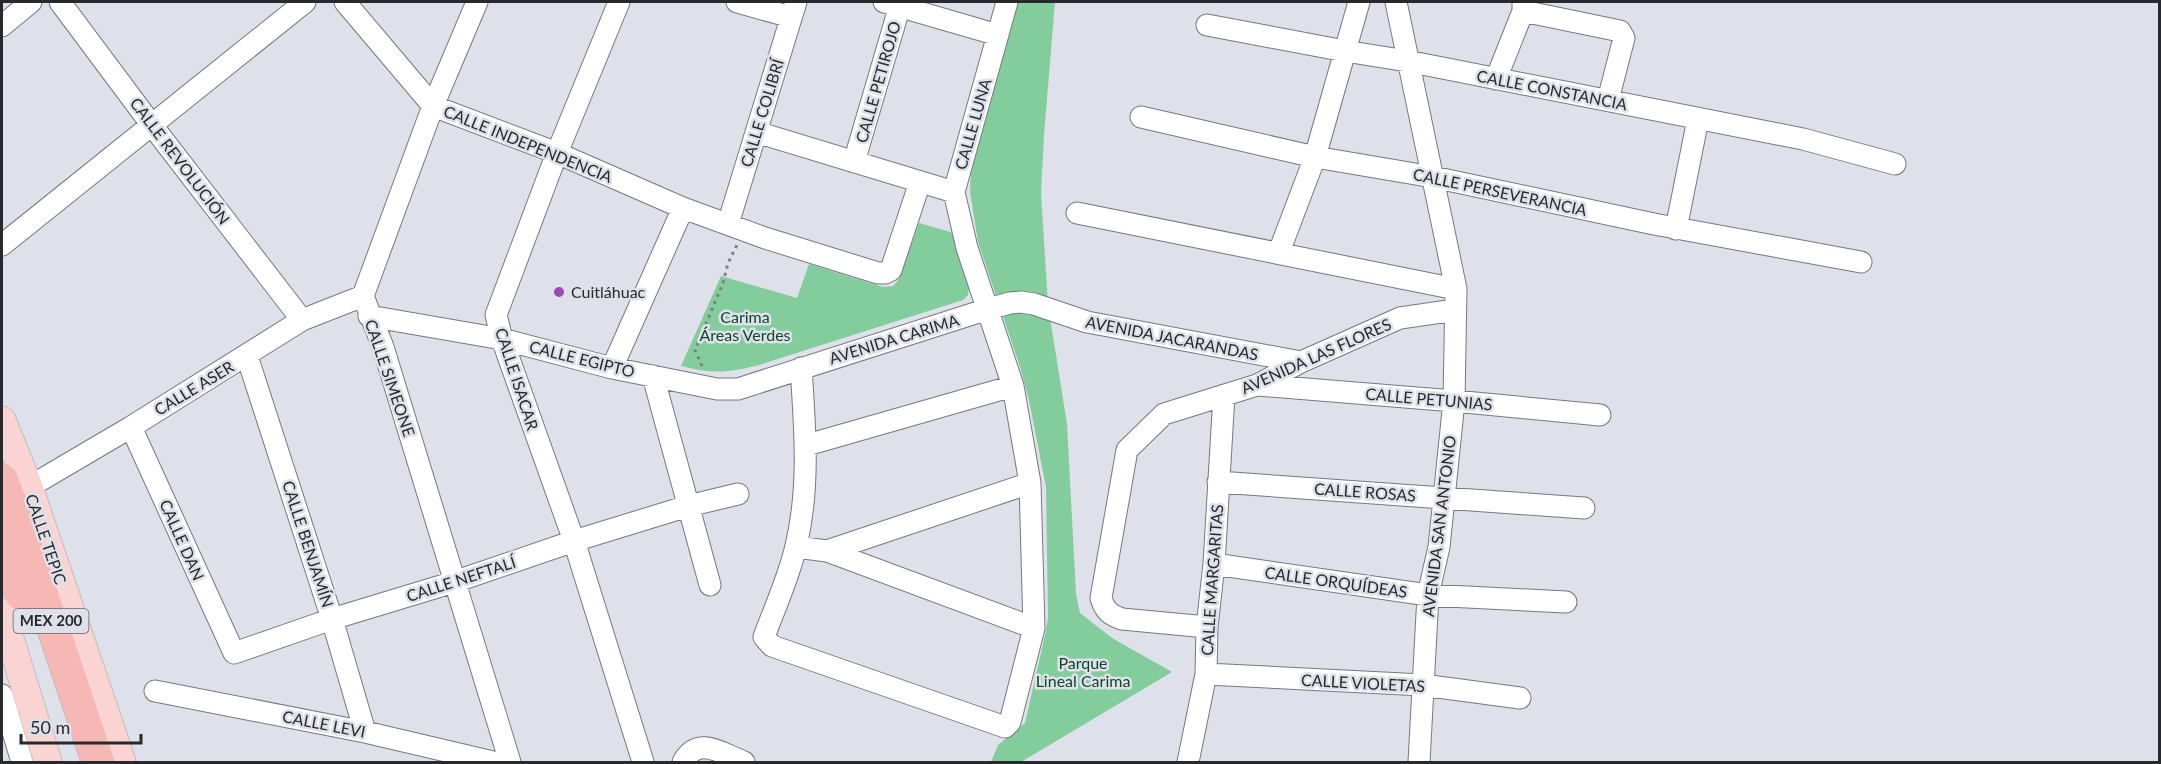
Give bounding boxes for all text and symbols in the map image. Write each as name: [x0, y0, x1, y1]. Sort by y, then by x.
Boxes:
street label: CALLE PETIROJO: [851, 19, 904, 145]
street label: CALLE COLIBRÍ: [736, 55, 787, 169]
street label: CALLE CONSTANCIA: [1475, 66, 1629, 113]
street label: CALLE LUNA: [950, 76, 995, 172]
street label: CALLE REVOLUCIÓN: [127, 94, 234, 228]
street label: CALLE INDEPENDENCIA: [441, 101, 615, 186]
street label: CALLE PERSEVERANCIA: [1411, 164, 1589, 219]
place label: Cuitláhuac: [571, 282, 646, 301]
marker: Cuitláhuac: [552, 285, 566, 299]
park label: Carima Áreas Verdes: [699, 307, 791, 344]
street label: AVENIDA CARIMA: [827, 310, 961, 367]
street label: AVENIDA JACARANDAS: [1084, 311, 1260, 364]
street label: AVENIDA LAS FLORES: [1238, 314, 1394, 397]
street label: CALLE SIMEONE: [362, 317, 419, 439]
street label: CALLE ISACAR: [492, 325, 543, 432]
street label: CALLE EGIPTO: [528, 336, 637, 381]
street label: CALLE ASER: [150, 356, 237, 419]
street label: CALLE PETUNIAS: [1365, 383, 1493, 414]
street label: AVENIDA SAN ANTONIO: [1418, 434, 1459, 618]
street label: CALLE BENJAMÍN: [279, 478, 338, 610]
street label: CALLE ROSAS: [1313, 478, 1417, 505]
street label: CALLE TEPIC: [22, 491, 71, 587]
street label: CALLE DAN: [156, 497, 209, 583]
street label: CALLE MARGARITAS: [1197, 504, 1226, 656]
street label: CALLE NEFTALÍ: [404, 551, 519, 605]
street label: CALLE ORQUÍDEAS: [1263, 562, 1409, 601]
road number: MEX 200: [14, 609, 88, 633]
park label: Parque Lineal Carima: [1036, 653, 1130, 690]
street label: CALLE VIOLETAS: [1301, 670, 1426, 695]
street label: CALLE LEVI: [281, 706, 367, 741]
scale bar: [21, 707, 141, 745]
text: 50 m: [30, 716, 70, 738]

